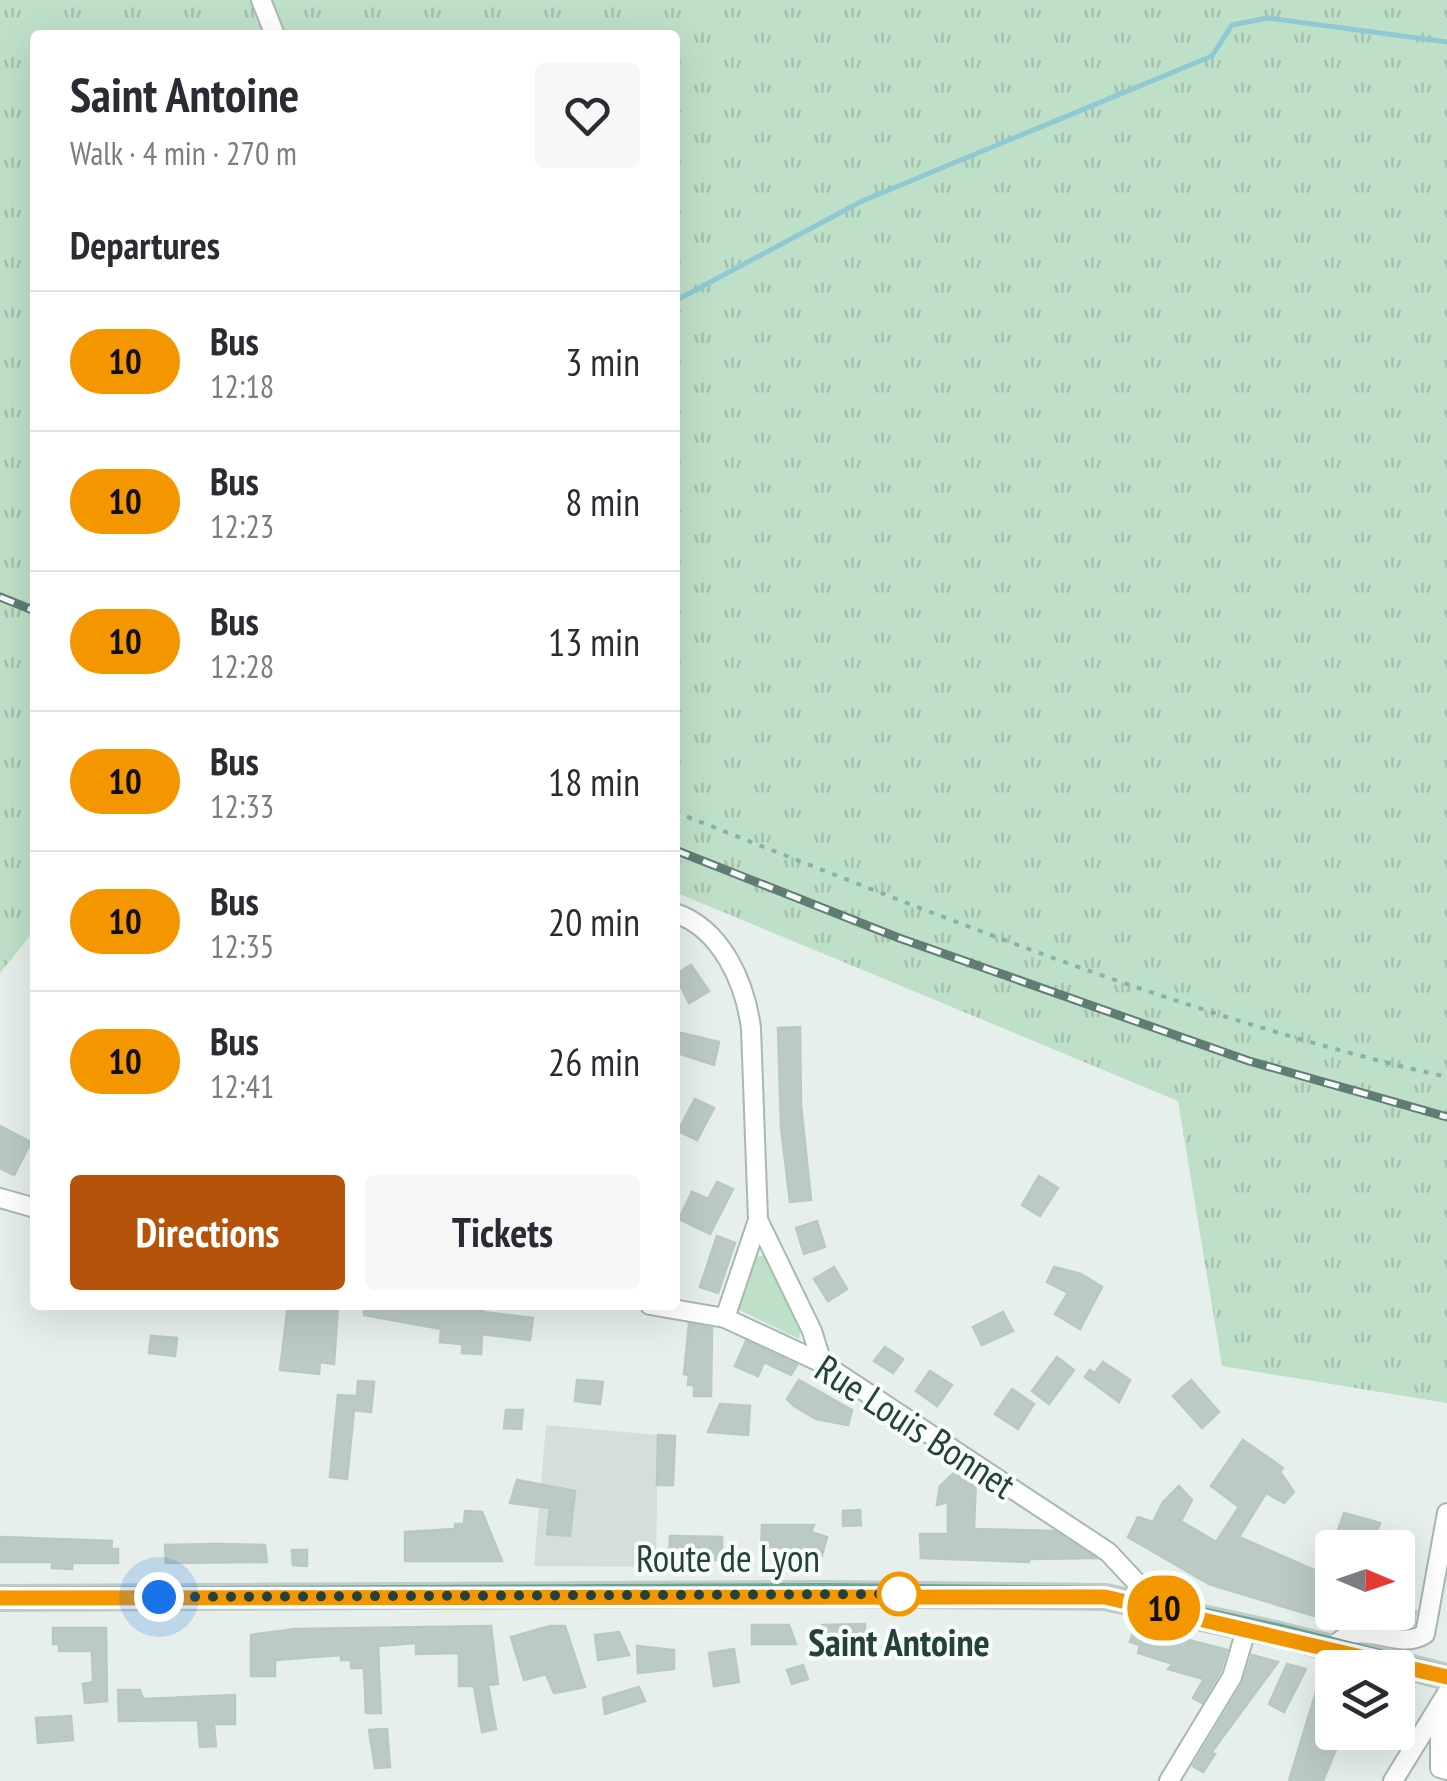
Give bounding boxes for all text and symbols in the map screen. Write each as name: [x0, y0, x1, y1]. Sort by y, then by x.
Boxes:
text: Saint Antoine: [70, 63, 299, 125]
button: heart: [535, 63, 640, 168]
text: Walk · 4 min · 270 m: [70, 132, 297, 174]
text: Departures: [70, 220, 220, 269]
text: Bus: [210, 316, 259, 365]
text: 3 min: [565, 337, 640, 386]
text: 10: [108, 338, 142, 384]
text: 12:18: [210, 365, 274, 407]
text: Bus: [210, 456, 259, 505]
text: 8 min: [565, 477, 640, 526]
text: 10: [108, 478, 142, 524]
text: 12:23: [210, 505, 274, 547]
text: Bus: [210, 596, 259, 645]
text: 13 min: [548, 617, 640, 666]
text: 10: [108, 618, 142, 664]
text: 12:28: [210, 645, 274, 687]
text: Bus: [210, 736, 259, 785]
text: 18 min: [548, 757, 640, 806]
text: 10: [108, 758, 142, 804]
text: 12:33: [210, 785, 274, 827]
text: Bus: [210, 876, 259, 925]
text: 20 min: [548, 897, 640, 946]
text: 10: [108, 898, 142, 944]
text: 12:35: [210, 925, 274, 967]
text: Bus: [210, 1016, 259, 1065]
text: 26 min: [548, 1037, 640, 1086]
text: 10: [108, 1038, 142, 1084]
text: 12:41: [210, 1065, 274, 1107]
button: Directions: [70, 1175, 345, 1290]
button: Tickets: [365, 1175, 640, 1290]
street label: Rue Louis Bonnet: [807, 1343, 1025, 1509]
north arrow: [1315, 1530, 1415, 1630]
map controls: [1315, 1530, 1415, 1750]
street label: Route de Lyon: [636, 1533, 820, 1582]
your location: [134, 1572, 184, 1622]
marker: Saint Antoine: [878, 1573, 920, 1615]
line badge: 10: [1119, 1576, 1209, 1640]
text: 10: [1147, 1585, 1181, 1631]
place label: Saint Antoine: [808, 1617, 990, 1666]
button: layers: [1315, 1650, 1415, 1750]

